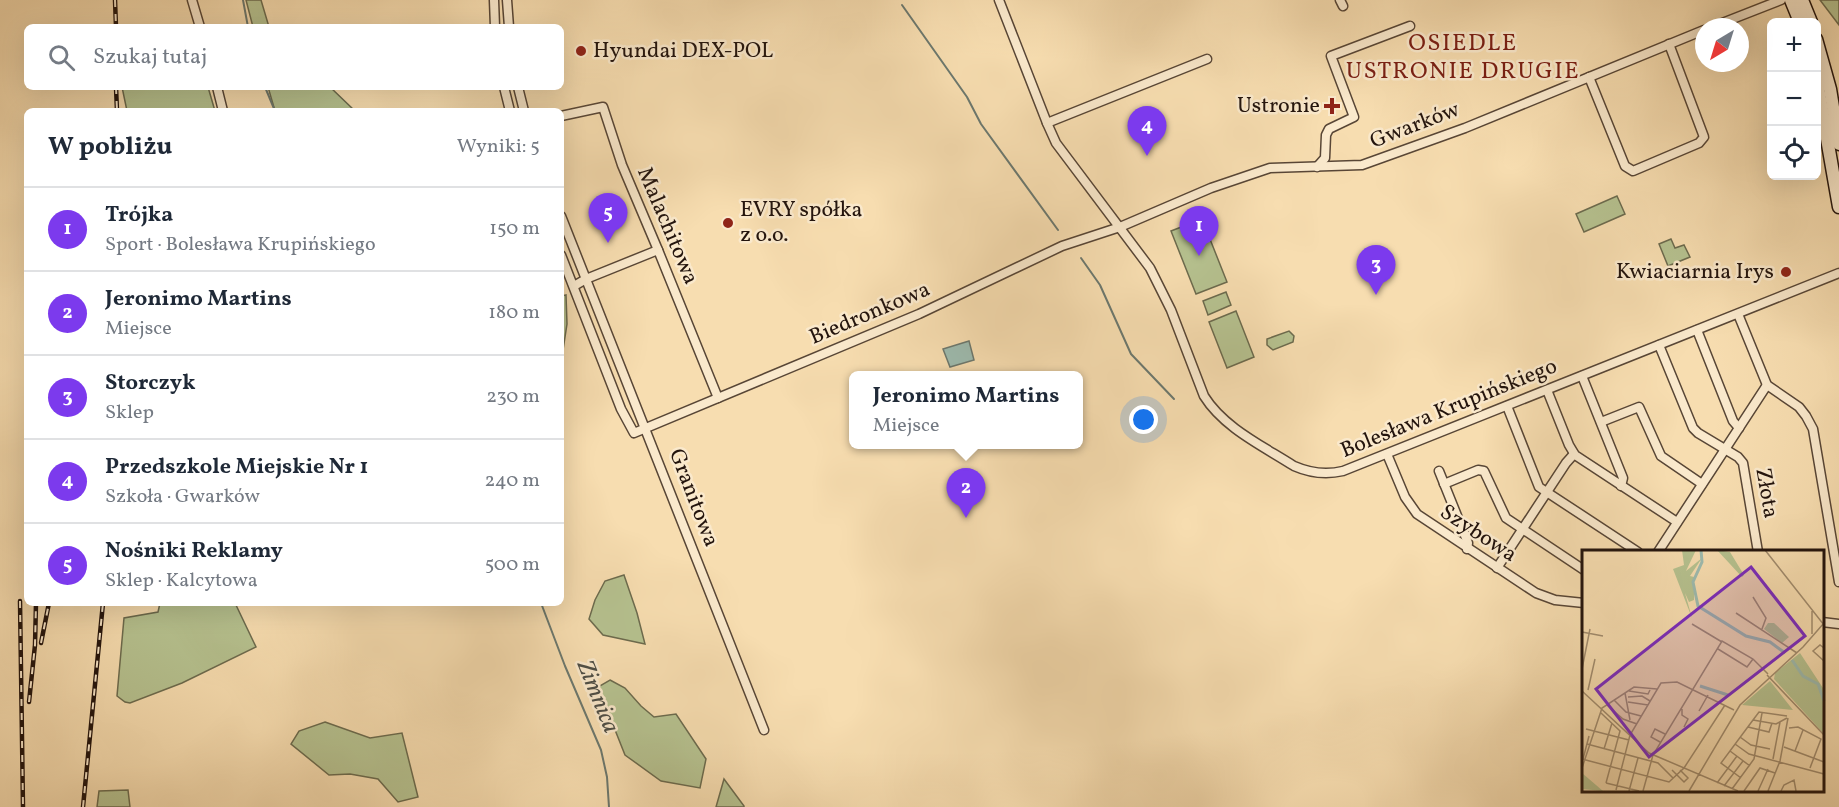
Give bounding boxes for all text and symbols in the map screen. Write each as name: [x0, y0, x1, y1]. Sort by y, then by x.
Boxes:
north arrow: [1695, 18, 1749, 72]
map controls: [1767, 18, 1821, 180]
button: +: [1767, 18, 1821, 72]
search box: [24, 24, 564, 90]
district label: OSIEDLE USTRONIE DRUGIE: [1346, 27, 1580, 89]
place label: Hyundai DEX-POL: [593, 36, 773, 67]
icon: search: [45, 41, 78, 74]
text: Szukaj tutaj: [93, 42, 207, 73]
marker: Hyundai DEX-POL: [574, 44, 588, 58]
button: −: [1767, 72, 1821, 126]
place label: Ustronie: [1237, 91, 1320, 122]
street label: Gwarków: [1366, 95, 1464, 157]
marker: Ustronie: [1325, 99, 1339, 113]
pin: 4: [1128, 106, 1166, 156]
button: locate: [1767, 126, 1821, 180]
text: W pobliżu: [48, 129, 172, 165]
text: Wyniki: 5: [457, 133, 540, 161]
street label: Malachitowa: [628, 162, 706, 290]
pin: 5: [588, 194, 628, 243]
place label: EVRY spółka z o.o.: [740, 195, 862, 251]
text: Trójka: [105, 200, 173, 231]
pin: 1: [1180, 206, 1218, 256]
text: 1: [63, 215, 72, 243]
text: 150 m: [489, 215, 540, 243]
marker: EVRY spółka z o.o.: [721, 216, 735, 230]
text: Sport · Bolesława Krupińskiego: [105, 231, 376, 259]
pin: 3: [1356, 246, 1396, 295]
place label: Kwiaciarnia Irys: [1616, 257, 1774, 288]
marker: Kwiaciarnia Irys: [1779, 265, 1793, 279]
street label: Biedronkowa: [805, 275, 935, 353]
text: Jeronimo Martins: [105, 284, 292, 315]
text: 2: [62, 299, 73, 327]
text: 180 m: [488, 299, 540, 327]
text: Miejsce: [105, 315, 172, 343]
street label: Bolesława Krupińskiego: [1336, 351, 1562, 467]
text: Storczyk: [105, 368, 196, 399]
popup: [849, 371, 1083, 449]
text: Jeronimo Martins: [873, 381, 1059, 412]
text: 3: [62, 383, 73, 411]
text: 230 m: [486, 383, 540, 411]
text: Sklep: [105, 399, 154, 427]
your location: [1129, 405, 1158, 434]
text: Miejsce: [873, 412, 939, 440]
street label: Granitowa: [660, 444, 726, 552]
text: Przedszkole Miejskie Nr 1: [105, 452, 368, 483]
street label: Złota: [1746, 465, 1786, 521]
text: 4: [61, 467, 74, 495]
text: 240 m: [485, 467, 540, 495]
pin: 2: [946, 468, 986, 518]
text: Szkoła · Gwarków: [105, 483, 260, 511]
street label: Szybowa: [1433, 497, 1523, 571]
text: Nośniki Reklamy: [105, 536, 283, 567]
inset map: [1582, 550, 1824, 792]
text: 5: [63, 551, 72, 579]
text: 500 m: [485, 551, 540, 579]
text: Sklep · Kalcytowa: [105, 567, 258, 595]
water label: Zimnica: [567, 655, 627, 739]

